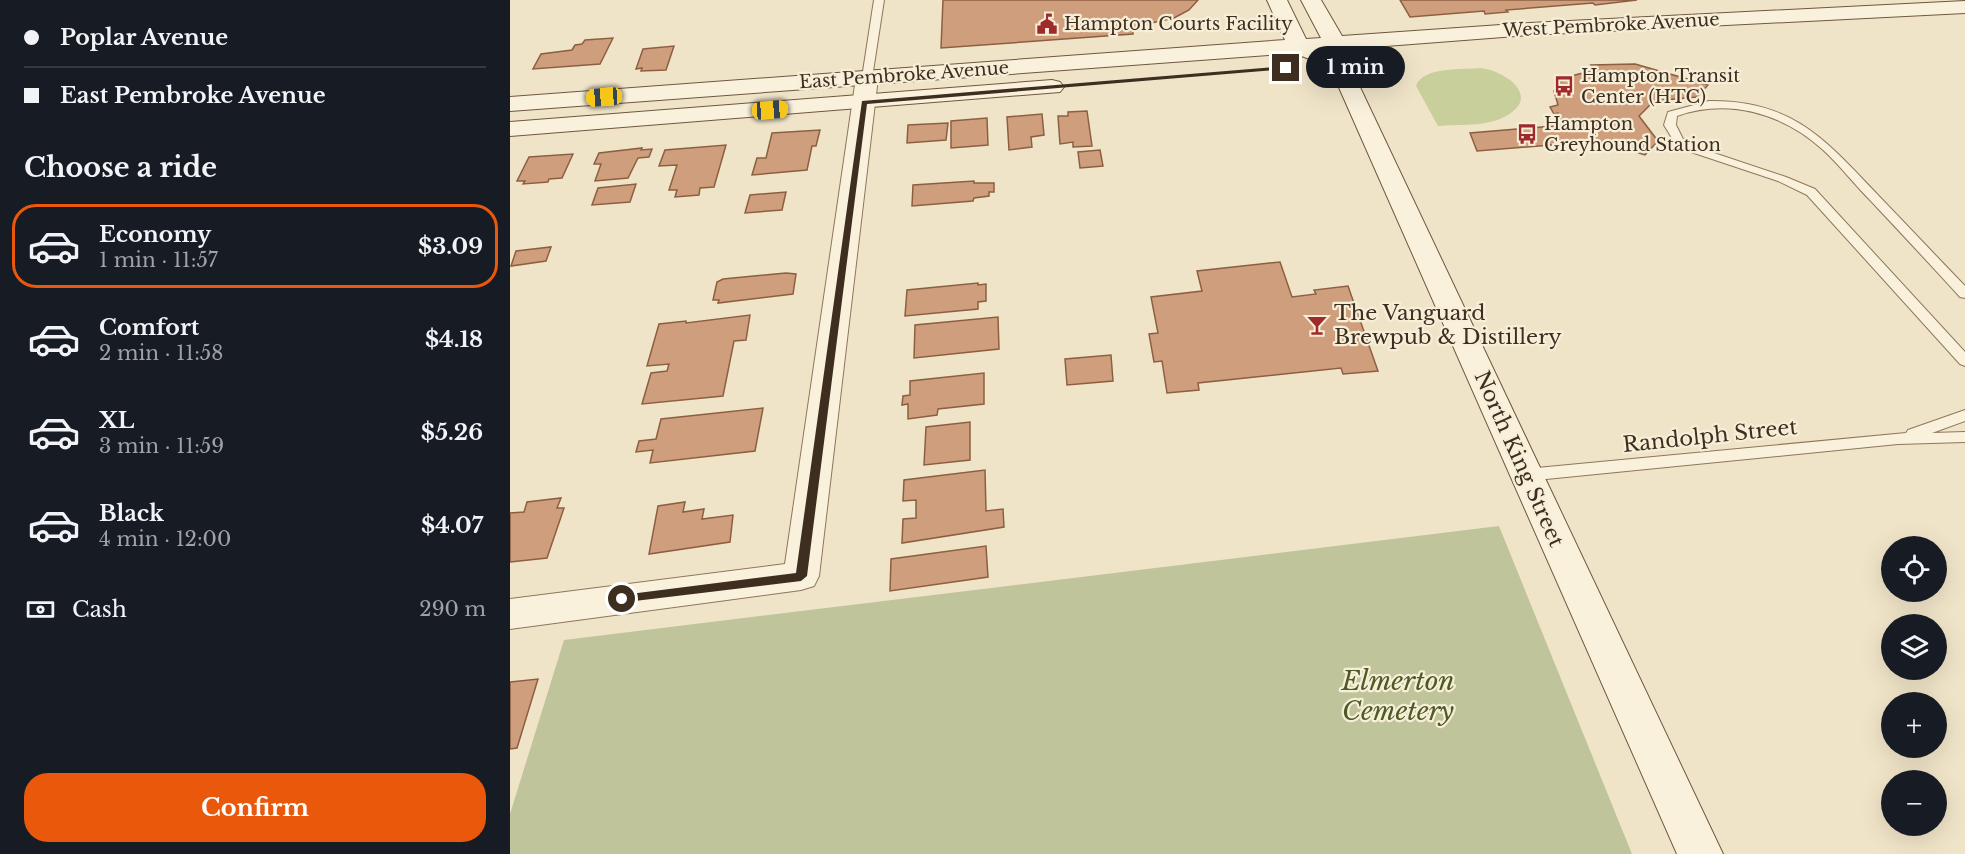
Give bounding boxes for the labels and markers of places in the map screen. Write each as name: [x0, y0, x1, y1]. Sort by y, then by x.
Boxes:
public building icon: Hampton Courts Facility: [1035, 12, 1059, 36]
place label: Hampton Courts Facility: [1064, 13, 1293, 35]
place label: Hampton Transit Center (HTC): [1581, 65, 1740, 108]
bus stop icon: Hampton Transit Center (HTC): [1552, 74, 1576, 98]
place label: Hampton Greyhound Station: [1544, 113, 1721, 156]
bus stop icon: Hampton Greyhound Station: [1515, 122, 1539, 146]
place label: The Vanguard Brewpub & Distillery: [1334, 300, 1562, 350]
bar icon: The Vanguard Brewpub & Distillery: [1305, 313, 1329, 337]

